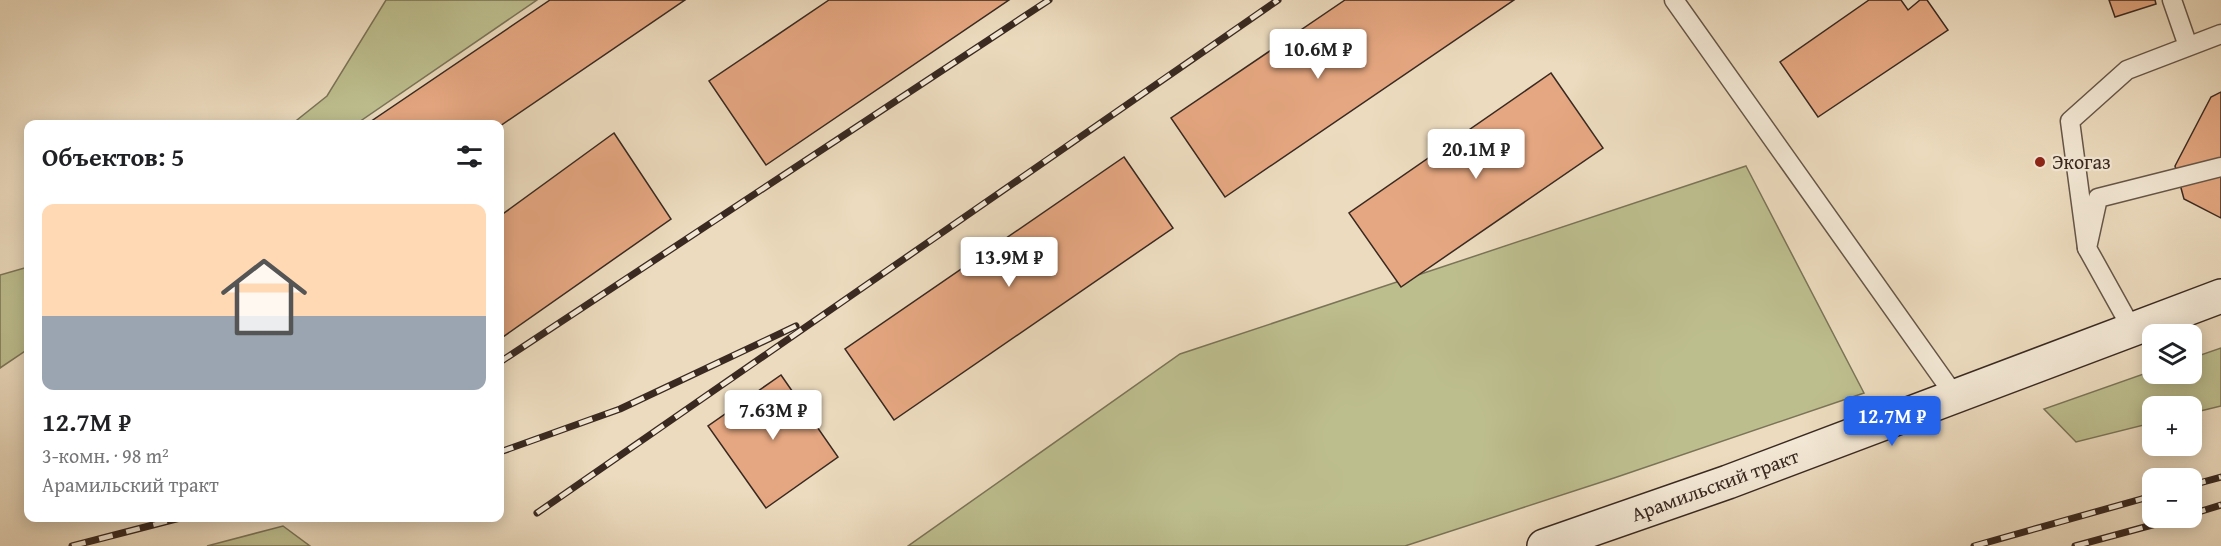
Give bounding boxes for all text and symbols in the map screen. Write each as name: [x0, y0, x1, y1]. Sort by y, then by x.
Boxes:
pin: 10.6M ₽: [1263, 29, 1373, 80]
text: 10.6M ₽: [1284, 34, 1352, 63]
pin: 20.1M ₽: [1421, 129, 1531, 180]
text: 20.1M ₽: [1442, 134, 1510, 163]
text: Объектов: 5: [42, 137, 185, 176]
icon: filters: [453, 140, 486, 173]
place label: Экогаз: [2052, 147, 2111, 176]
marker: Экогаз: [2033, 155, 2047, 169]
pin: 13.9M ₽: [954, 237, 1064, 288]
text: 13.9M ₽: [975, 242, 1043, 271]
icon: home: [210, 243, 318, 351]
map controls: [2142, 324, 2202, 528]
button: layers: [2142, 324, 2202, 384]
pin: 7.63M ₽: [718, 390, 828, 441]
text: 7.63M ₽: [739, 395, 807, 424]
pin: 12.7M ₽: [1837, 396, 1947, 447]
button: +: [2142, 396, 2202, 456]
text: 12.7M ₽: [1858, 401, 1926, 430]
text: 12.7M ₽: [42, 402, 131, 441]
text: 3-комн. · 98 m²: [42, 441, 169, 470]
street label: Арамильский тракт: [1627, 441, 1803, 528]
button: −: [2142, 468, 2202, 528]
text: Арамильский тракт: [42, 470, 219, 499]

